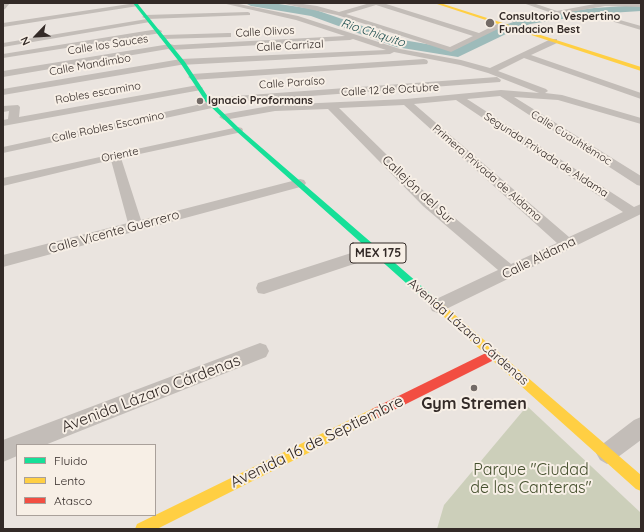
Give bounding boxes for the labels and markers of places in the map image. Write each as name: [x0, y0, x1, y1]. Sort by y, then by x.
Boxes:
place label: Consultorio Vespertino Fundacion Best: [499, 10, 620, 36]
marker: Consultorio Vespertino Fundacion Best: [484, 17, 496, 29]
place label: Ignacio Proformans: [208, 94, 313, 108]
marker: Ignacio Proformans: [195, 96, 205, 106]
marker: Gym Stremen: [469, 383, 479, 393]
place label: Gym Stremen: [421, 394, 527, 414]

